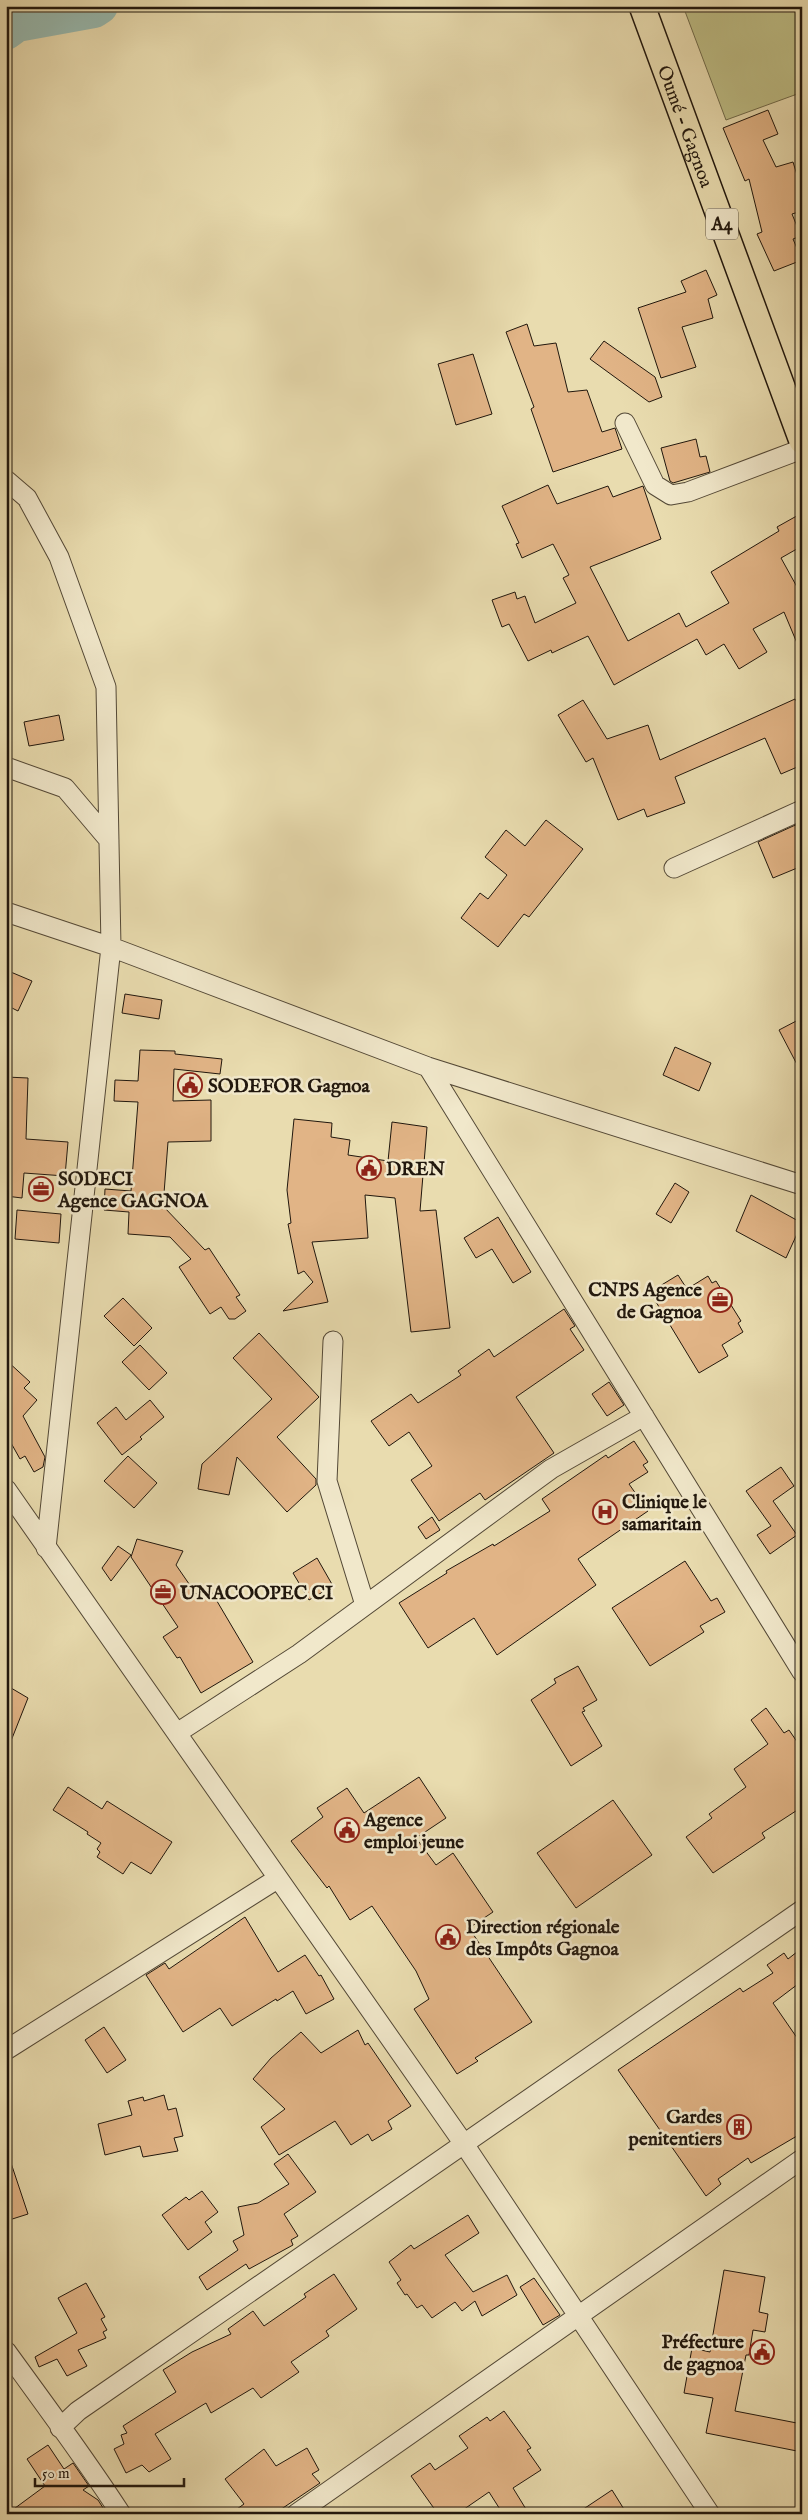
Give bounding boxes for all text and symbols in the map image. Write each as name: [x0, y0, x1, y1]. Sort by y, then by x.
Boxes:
street label: Oumé - Gagnoa: [651, 62, 718, 192]
road number: A4: [706, 208, 738, 240]
public building icon: SODEFOR Gagnoa: [177, 1072, 203, 1098]
place label: SODEFOR Gagnoa: [208, 1075, 371, 1099]
public building icon: DREN: [356, 1155, 382, 1181]
place label: DREN: [386, 1158, 446, 1182]
place label: SODECI Agence GAGNOA: [57, 1168, 209, 1214]
office icon: SODECI Agence GAGNOA: [28, 1176, 54, 1202]
place label: CNPS Agence de Gagnoa: [588, 1279, 703, 1325]
office icon: CNPS Agence de Gagnoa: [707, 1287, 733, 1313]
place label: Clinique le samaritain: [622, 1491, 707, 1537]
hospital icon: Clinique le samaritain: [592, 1499, 618, 1525]
office icon: UNACOOPEC CI: [150, 1579, 176, 1605]
place label: UNACOOPEC CI: [179, 1582, 333, 1606]
place label: Agence emploi jeune: [363, 1809, 464, 1855]
public building icon: Agence emploi jeune: [334, 1817, 360, 1843]
place label: Direction régionale des Impôts Gagnoa: [466, 1916, 620, 1962]
public building icon: Direction régionale des Impôts Gagnoa: [435, 1924, 461, 1950]
place label: Gardes penitentiers: [628, 2106, 722, 2152]
building icon: Gardes penitentiers: [726, 2114, 752, 2140]
place label: Préfecture de gagnoa: [662, 2331, 745, 2377]
public building icon: Préfecture de gagnoa: [749, 2339, 775, 2365]
scale bar: [35, 2455, 184, 2487]
text: 50 m: [42, 2464, 70, 2483]

